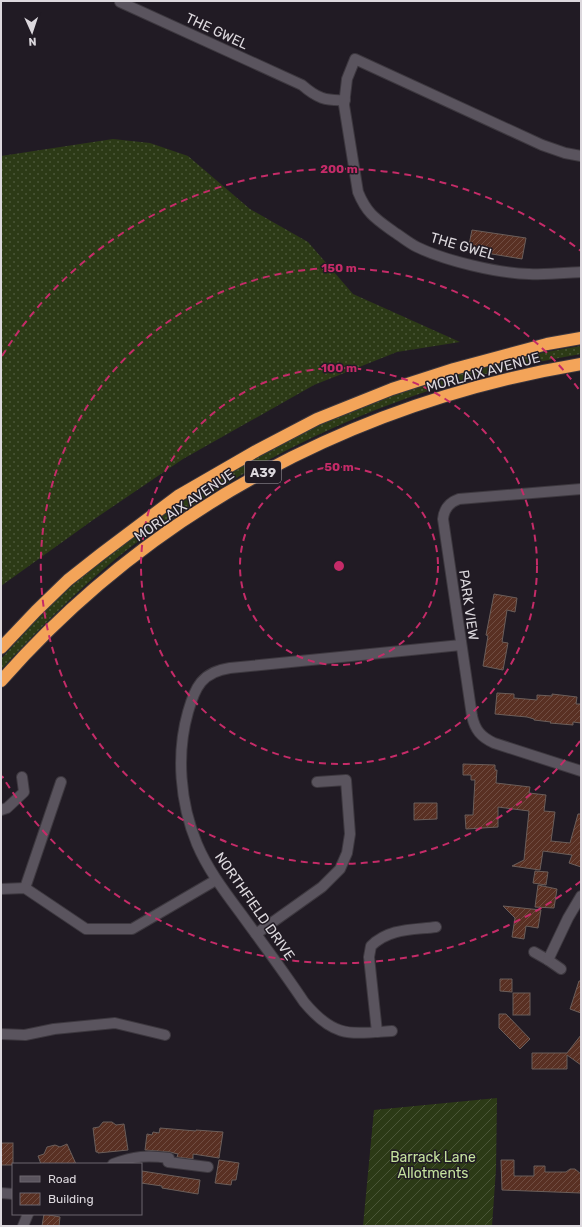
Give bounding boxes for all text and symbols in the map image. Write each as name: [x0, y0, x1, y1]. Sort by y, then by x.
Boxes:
street label: THE GWEL: [183, 10, 251, 53]
north arrow: [12, 12, 52, 52]
text: N: [28, 35, 37, 48]
text: 200 m: [320, 162, 358, 176]
street label: THE GWEL: [428, 229, 498, 264]
text: 150 m: [321, 261, 357, 275]
street label: MORLAIX AVENUE: [424, 349, 542, 396]
text: 100 m: [321, 361, 357, 375]
text: 50 m: [324, 460, 354, 474]
road number: A39: [245, 461, 281, 483]
street label: MORLAIX AVENUE: [131, 466, 238, 545]
centre of rings: [332, 559, 346, 573]
street label: PARK VIEW: [455, 569, 482, 641]
street label: NORTHFIELD DRIVE: [211, 849, 298, 964]
park label: Barrack Lane Allotments: [390, 1149, 476, 1182]
legend: [12, 1163, 142, 1215]
text: Road: [48, 1172, 76, 1186]
text: Building: [48, 1192, 94, 1206]

